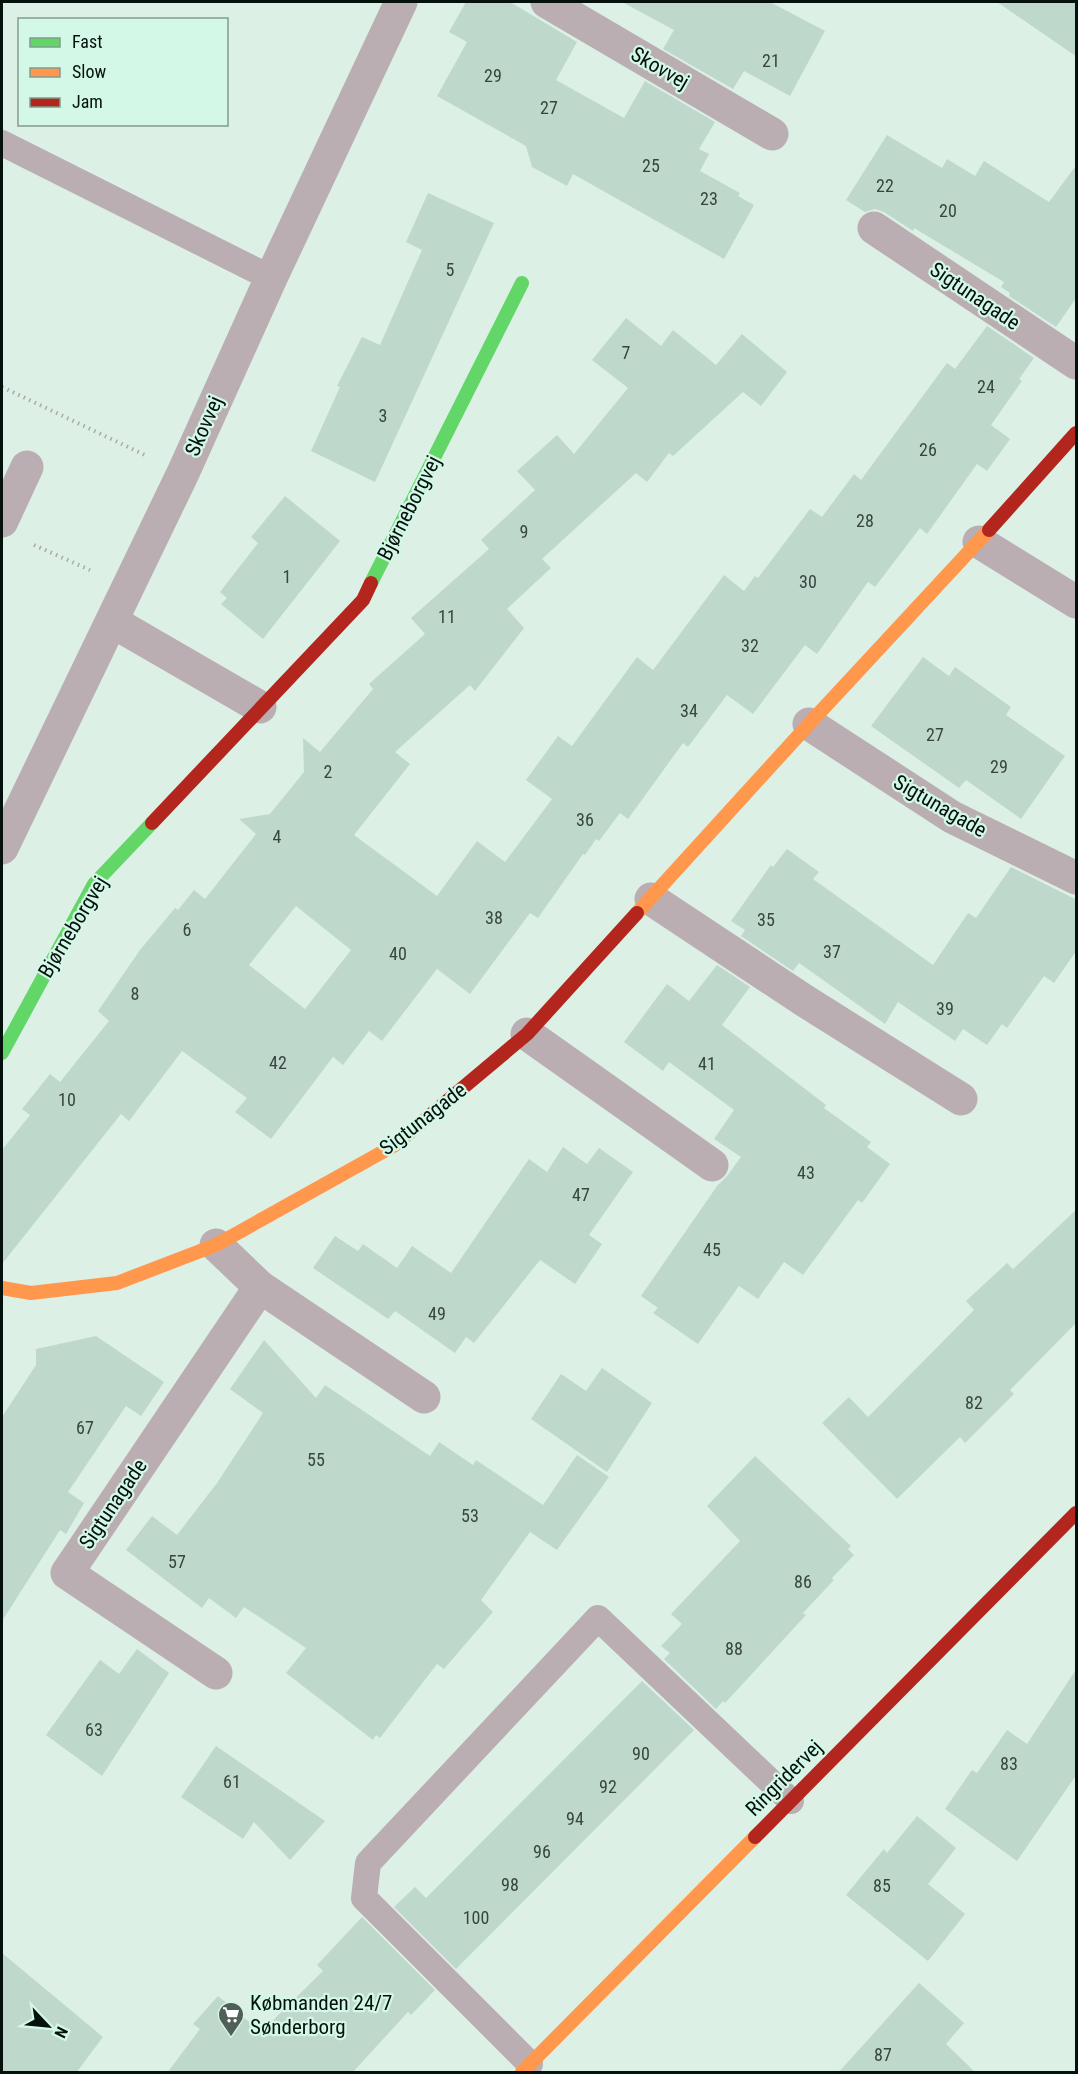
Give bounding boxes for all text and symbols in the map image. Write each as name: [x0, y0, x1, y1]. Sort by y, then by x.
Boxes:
legend: [18, 18, 228, 126]
text: Fast: [72, 31, 103, 52]
street label: Skovvej: [627, 42, 693, 94]
house number: 21: [762, 50, 780, 71]
text: Slow: [72, 61, 107, 82]
house number: 29: [484, 65, 502, 86]
text: Jam: [72, 91, 103, 112]
house number: 27: [540, 97, 558, 118]
house number: 25: [642, 155, 660, 176]
house number: 22: [876, 175, 894, 196]
house number: 23: [700, 188, 718, 209]
house number: 20: [939, 200, 957, 221]
street label: Sigtunagade: [925, 257, 1025, 335]
house number: 5: [446, 259, 455, 280]
house number: 7: [622, 342, 631, 363]
house number: 24: [977, 376, 995, 397]
street label: Skovvej: [180, 392, 228, 460]
house number: 3: [379, 405, 387, 426]
house number: 26: [919, 439, 937, 460]
street label: Bjørneborgvej: [372, 452, 446, 564]
house number: 28: [856, 510, 874, 531]
house number: 9: [520, 521, 528, 542]
house number: 1: [283, 566, 291, 587]
house number: 30: [799, 571, 817, 592]
house number: 11: [438, 606, 456, 627]
house number: 32: [741, 635, 759, 656]
house number: 34: [680, 700, 698, 721]
house number: 27: [926, 724, 944, 745]
house number: 29: [990, 756, 1008, 777]
house number: 2: [324, 761, 333, 782]
street label: Sigtunagade: [889, 770, 991, 842]
house number: 36: [576, 809, 594, 830]
house number: 4: [273, 826, 282, 847]
street label: Bjørneborgvej: [33, 872, 113, 982]
house number: 38: [485, 907, 503, 928]
house number: 35: [757, 909, 775, 930]
house number: 6: [183, 919, 191, 940]
house number: 37: [823, 941, 841, 962]
house number: 40: [389, 943, 407, 964]
house number: 8: [131, 983, 139, 1004]
house number: 39: [936, 998, 954, 1019]
house number: 42: [269, 1052, 287, 1073]
house number: 41: [698, 1053, 716, 1074]
street label: Sigtunagade: [375, 1078, 471, 1160]
house number: 10: [58, 1089, 76, 1110]
house number: 43: [797, 1162, 815, 1183]
house number: 47: [572, 1184, 590, 1205]
house number: 45: [703, 1239, 721, 1260]
house number: 49: [428, 1303, 446, 1324]
house number: 82: [965, 1392, 983, 1413]
house number: 67: [76, 1417, 94, 1438]
house number: 55: [307, 1449, 325, 1470]
street label: Sigtunagade: [74, 1454, 152, 1554]
house number: 53: [461, 1505, 479, 1526]
house number: 57: [168, 1551, 186, 1572]
house number: 86: [794, 1571, 812, 1592]
house number: 88: [725, 1638, 743, 1659]
house number: 63: [85, 1719, 103, 1740]
street label: Ringridervej: [741, 1735, 827, 1821]
house number: 90: [632, 1743, 650, 1764]
house number: 83: [1000, 1753, 1018, 1774]
house number: 61: [223, 1771, 241, 1792]
house number: 92: [599, 1776, 617, 1797]
house number: 94: [566, 1808, 584, 1829]
house number: 96: [533, 1841, 551, 1862]
house number: 98: [501, 1874, 519, 1895]
house number: 85: [873, 1875, 891, 1896]
house number: 100: [463, 1907, 489, 1928]
place label: Købmanden 24/7 Sønderborg: [250, 1991, 392, 2039]
north arrow: [18, 1996, 78, 2056]
supermarket icon: Købmanden 24/7 Sønderborg: [216, 2000, 246, 2038]
text: N: [50, 2024, 72, 2041]
house number: 87: [874, 2044, 892, 2065]

